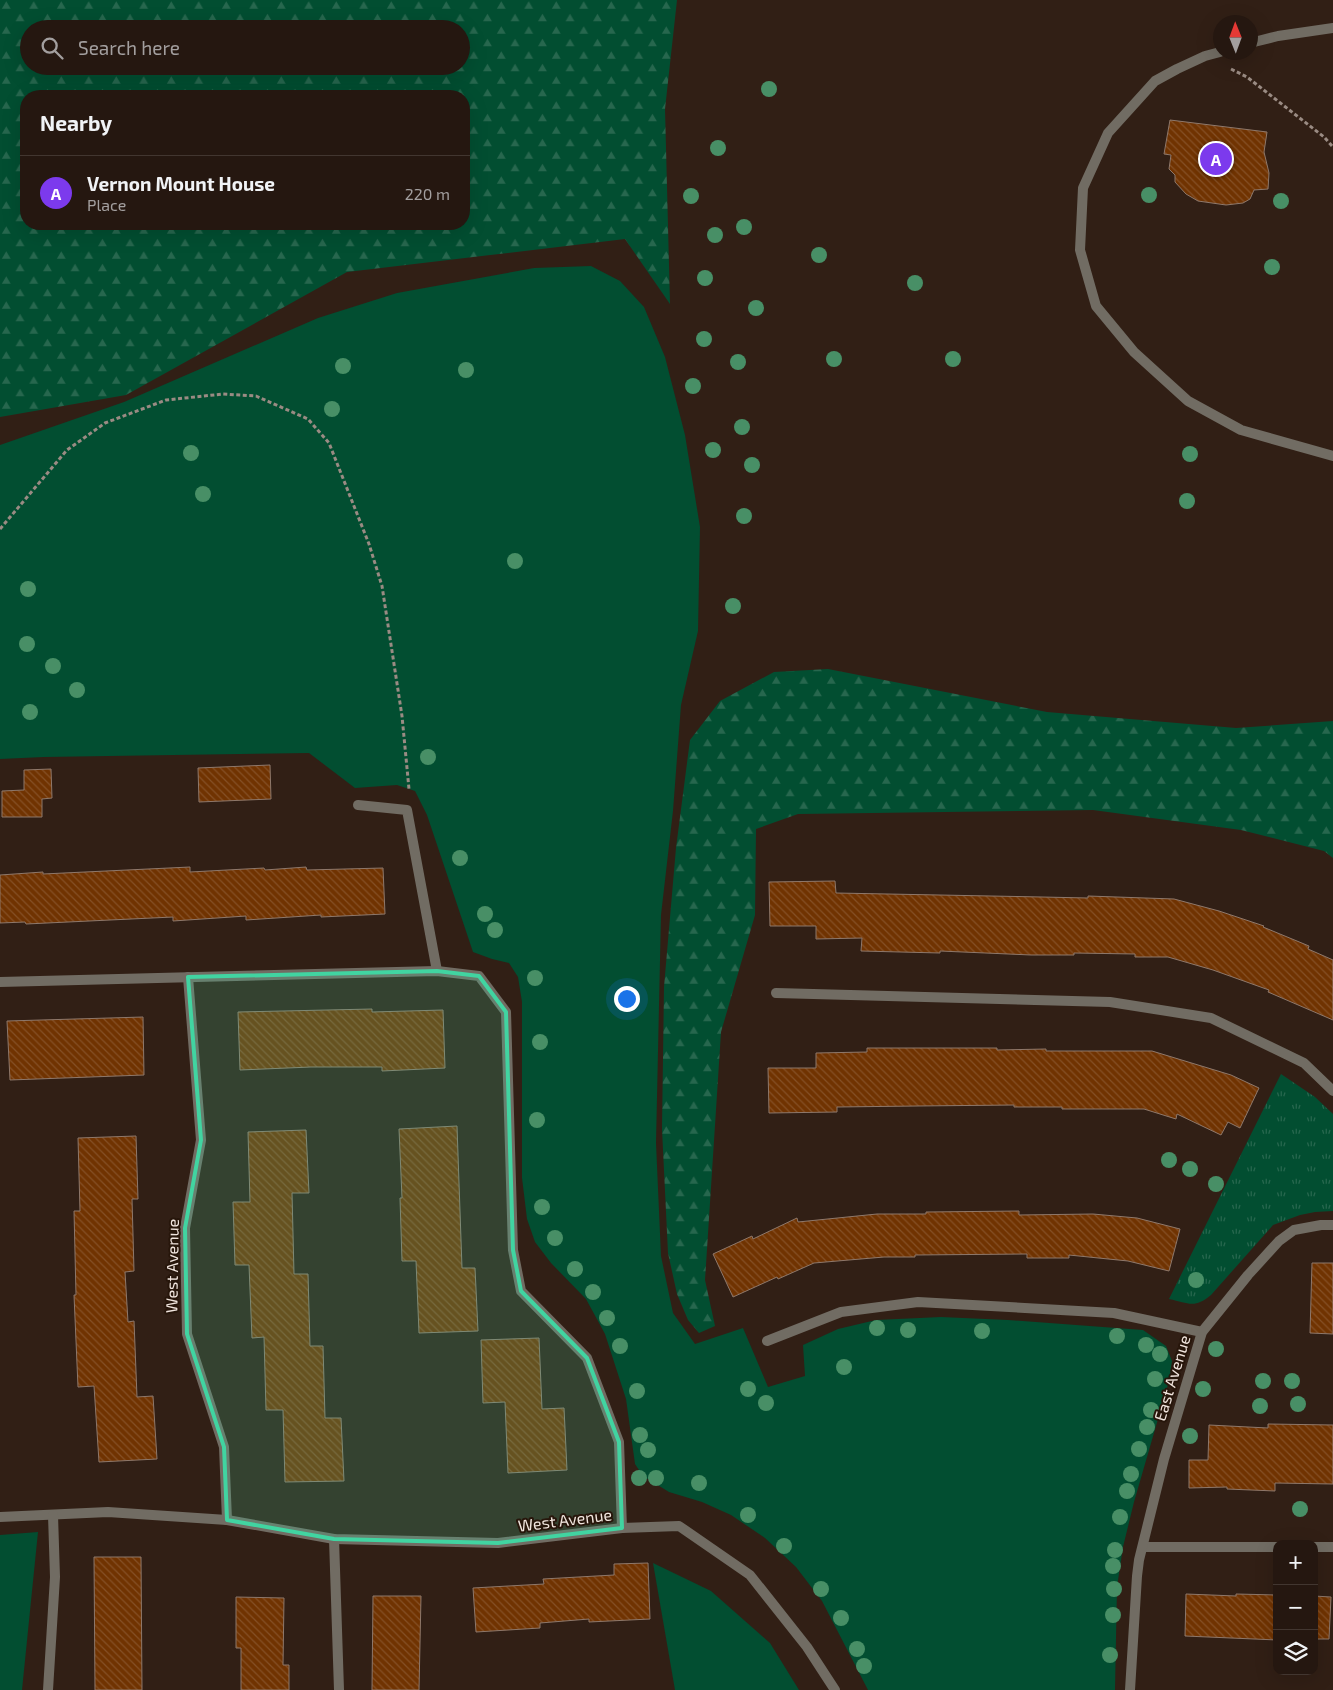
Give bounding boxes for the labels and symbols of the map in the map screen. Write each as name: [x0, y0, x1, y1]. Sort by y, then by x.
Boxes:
north arrow: [1213, 15, 1258, 60]
pin: A: [1200, 140, 1232, 178]
your location: [614, 986, 640, 1012]
street label: West Avenue: [161, 1219, 182, 1313]
street label: East Avenue: [1149, 1333, 1194, 1423]
street label: West Avenue: [517, 1504, 613, 1535]

